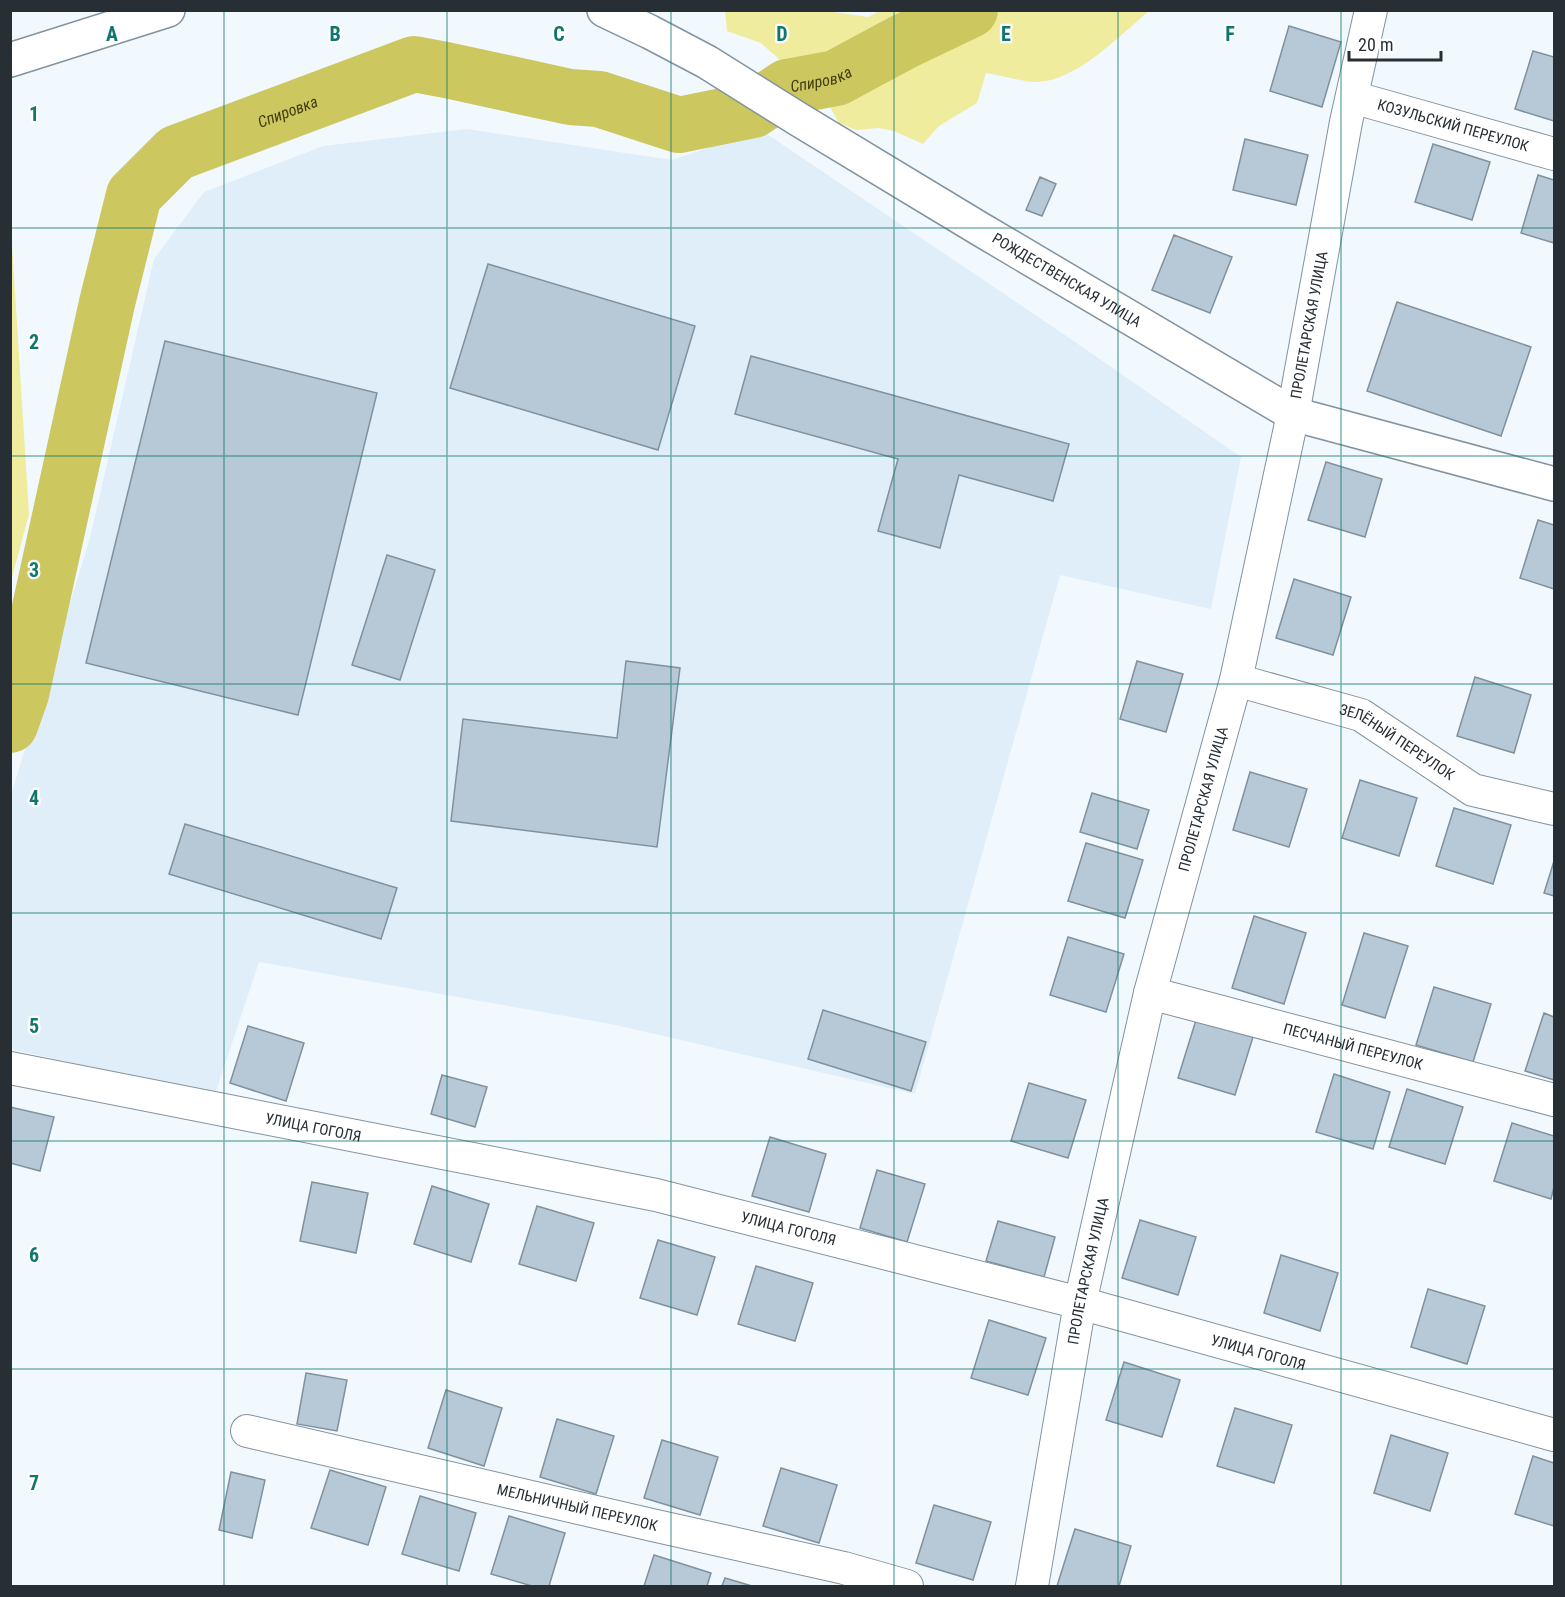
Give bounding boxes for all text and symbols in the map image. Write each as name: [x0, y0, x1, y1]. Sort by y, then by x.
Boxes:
text: A: [106, 22, 118, 46]
text: B: [329, 22, 341, 46]
text: C: [553, 22, 565, 46]
text: D: [776, 22, 788, 46]
text: E: [1001, 22, 1011, 46]
text: F: [1225, 22, 1235, 46]
scale bar: [1349, 24, 1440, 62]
text: 20 m: [1358, 34, 1393, 55]
water label: Спировка: [789, 62, 855, 96]
water label: Спировка: [255, 91, 320, 131]
street label: КОЗУЛЬСКИЙ ПЕРЕУЛОК: [1375, 96, 1531, 156]
text: 1: [29, 102, 39, 126]
street label: РОЖДЕСТВЕНСКАЯ УЛИЦА: [989, 229, 1145, 331]
street label: ПРОЛЕТАРСКАЯ УЛИЦА: [1287, 249, 1331, 400]
text: 2: [29, 330, 39, 354]
text: 3: [29, 558, 39, 582]
street label: ЗЕЛЁНЫЙ ПЕРЕУЛОК: [1337, 700, 1458, 784]
street label: ПРОЛЕТАРСКАЯ УЛИЦА: [1175, 724, 1232, 874]
text: 4: [29, 786, 39, 810]
text: 5: [29, 1014, 39, 1038]
street label: ПЕСЧАНЫЙ ПЕРЕУЛОК: [1281, 1020, 1425, 1074]
street label: УЛИЦА ГОГОЛЯ: [264, 1109, 363, 1146]
street label: ПРОЛЕТАРСКАЯ УЛИЦА: [1064, 1195, 1113, 1346]
street label: УЛИЦА ГОГОЛЯ: [739, 1208, 838, 1249]
text: 6: [29, 1243, 39, 1267]
street label: УЛИЦА ГОГОЛЯ: [1209, 1331, 1308, 1374]
text: 7: [29, 1471, 39, 1495]
street label: МЕЛЬНИЧНЫЙ ПЕРЕУЛОК: [495, 1480, 660, 1535]

